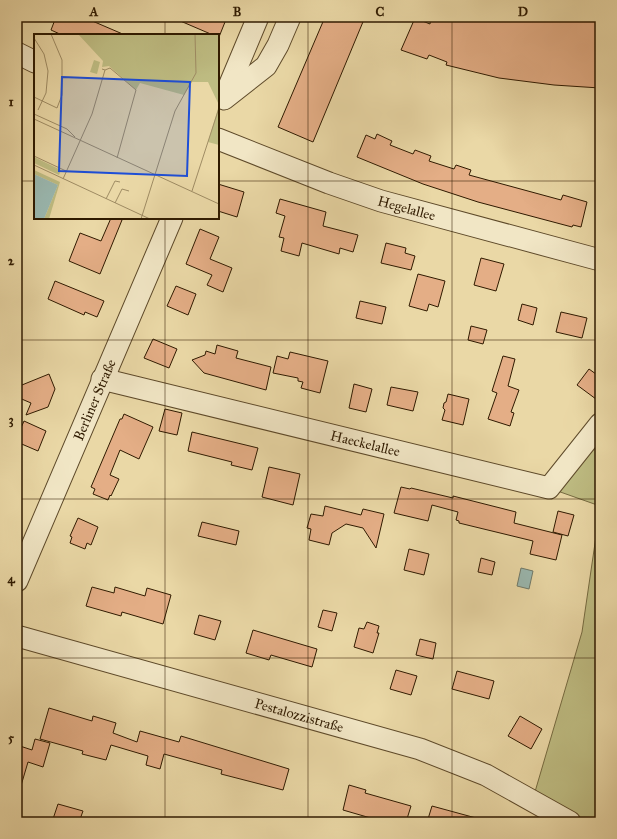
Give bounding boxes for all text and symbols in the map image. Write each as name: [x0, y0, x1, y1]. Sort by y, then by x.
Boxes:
text: A: [89, 4, 99, 20]
text: B: [233, 4, 242, 20]
text: C: [376, 4, 385, 20]
text: D: [518, 4, 528, 20]
inset map: [34, 34, 219, 219]
text: 1: [8, 94, 14, 110]
street label: Hegelallee: [376, 192, 437, 224]
text: 2: [8, 253, 15, 269]
street label: Berliner Straße: [70, 357, 120, 443]
text: 3: [8, 412, 14, 428]
street label: Haeckelallee: [329, 427, 402, 460]
text: 4: [7, 571, 15, 587]
street label: Pestalozzistraße: [253, 695, 346, 736]
text: 5: [8, 730, 15, 746]

